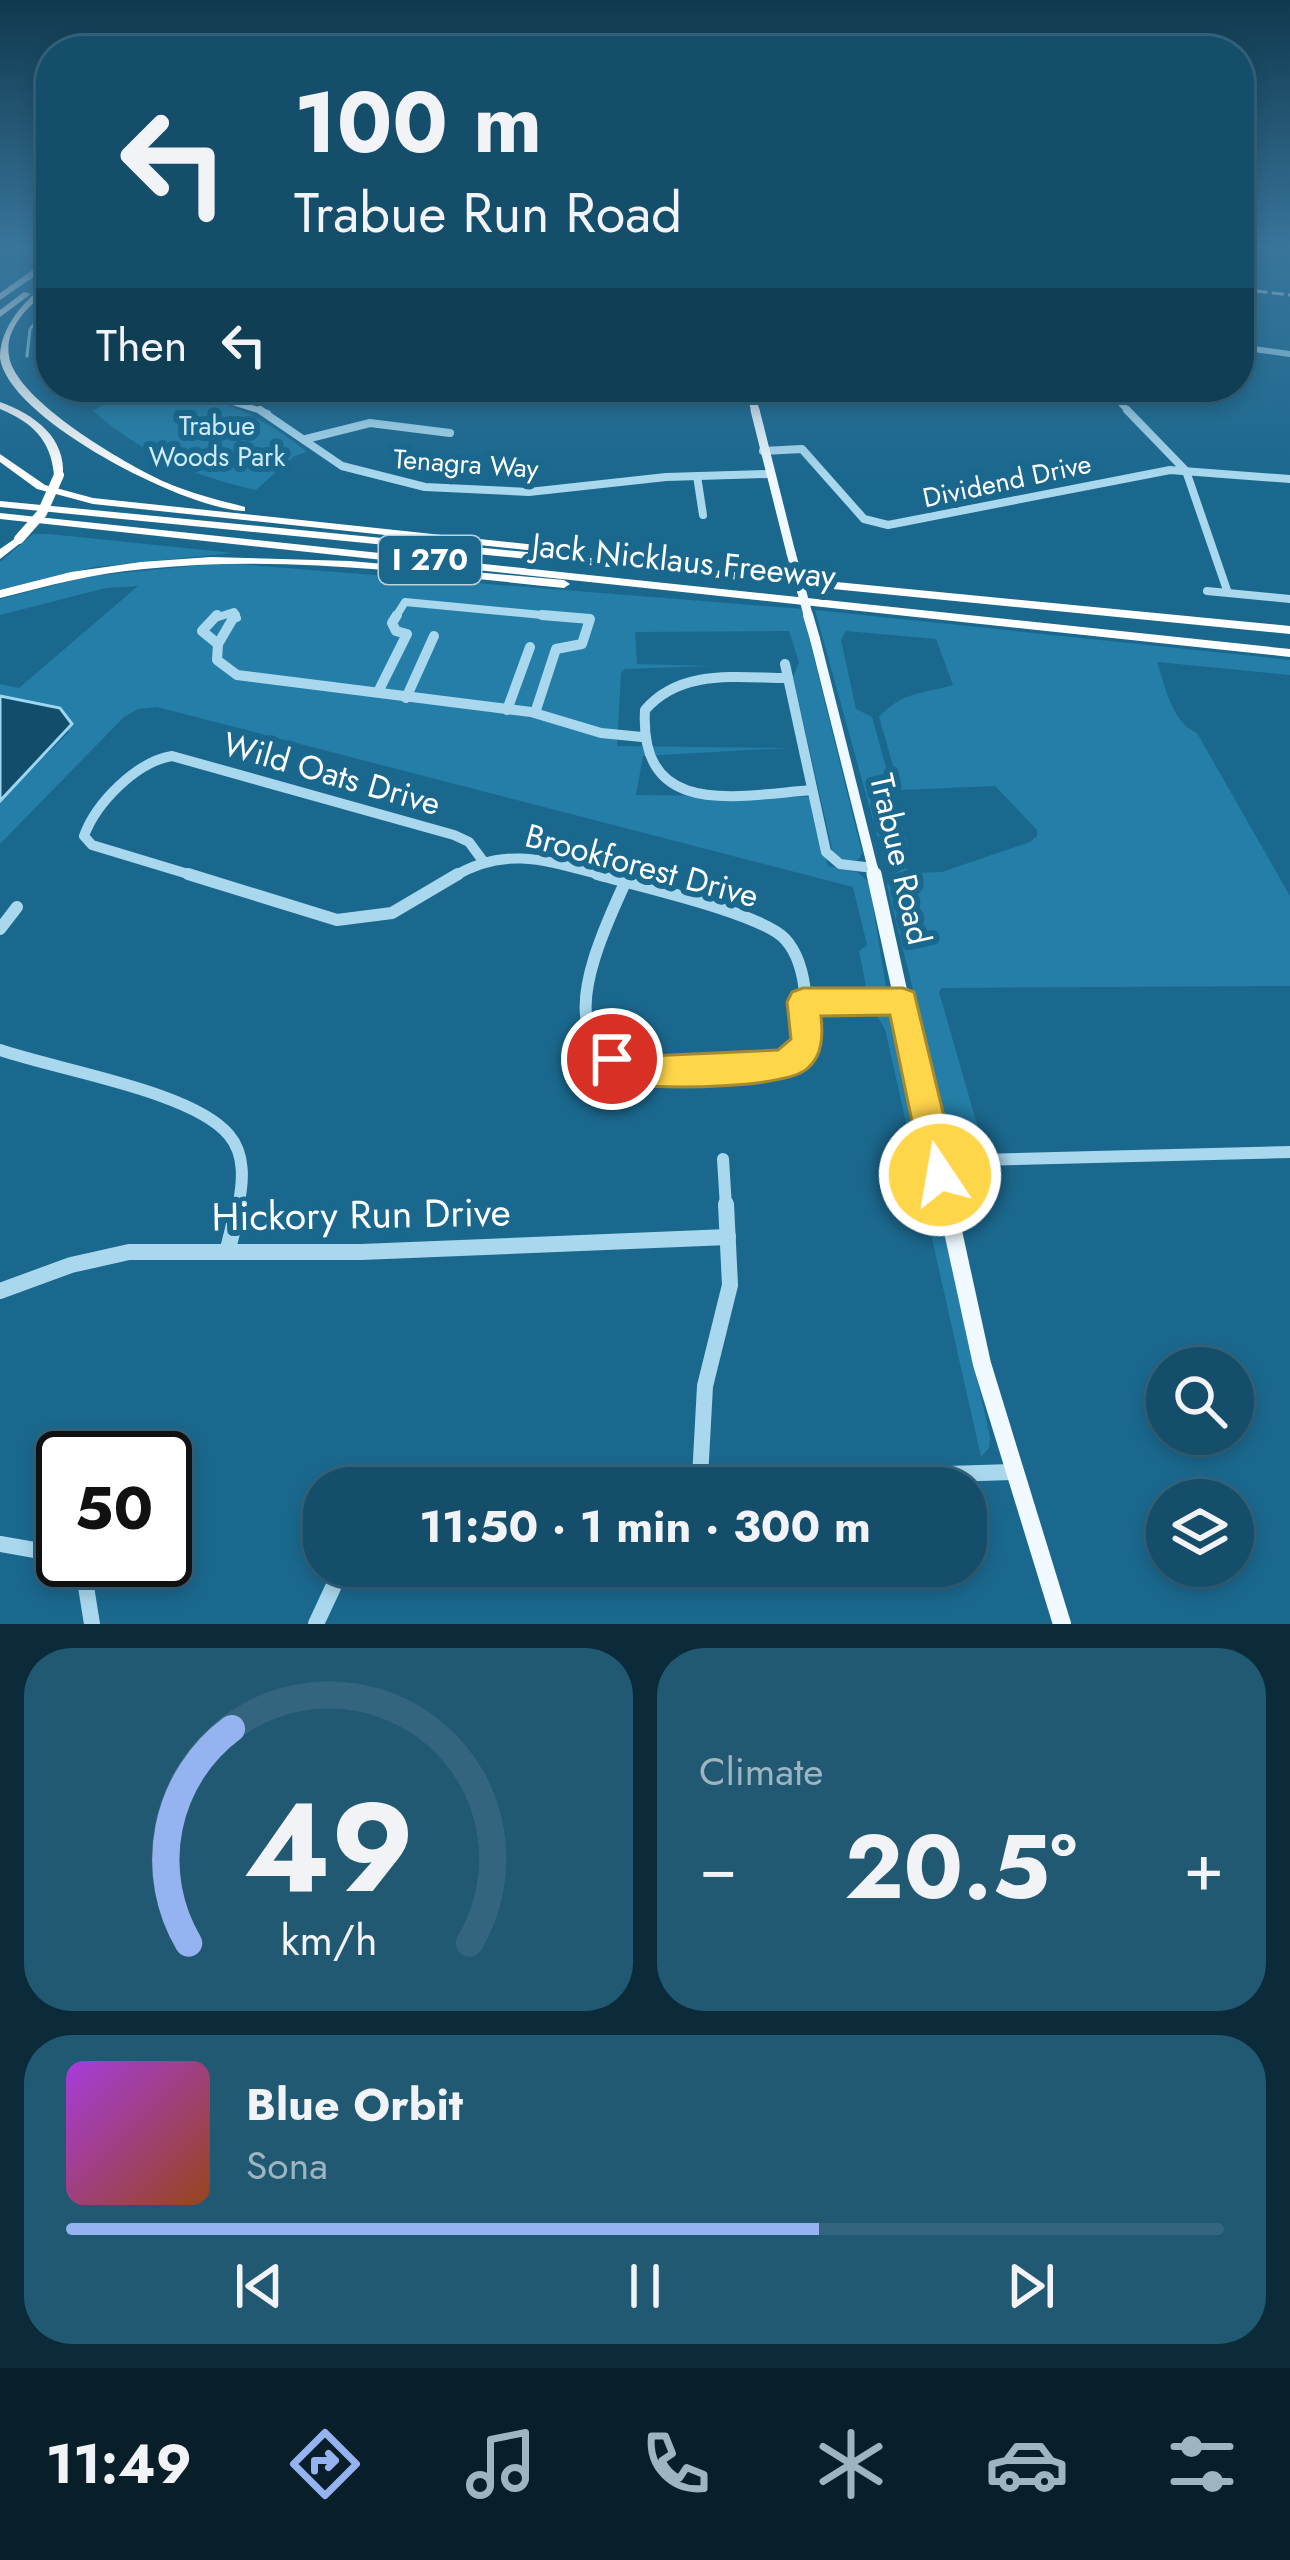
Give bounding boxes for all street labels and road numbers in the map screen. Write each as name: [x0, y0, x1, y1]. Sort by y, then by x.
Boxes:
street label: Tenagra Way: [392, 439, 540, 488]
street label: Dividend Drive: [919, 444, 1095, 517]
street label: Jack Nicklaus Freeway: [526, 521, 839, 600]
road number: I 270: [379, 536, 481, 584]
street label: Wild Oats Drive: [218, 720, 446, 827]
street label: Trabue Road: [858, 769, 943, 949]
street label: Brookforest Drive: [520, 812, 764, 919]
street label: Hickory Run Drive: [211, 1183, 511, 1246]

